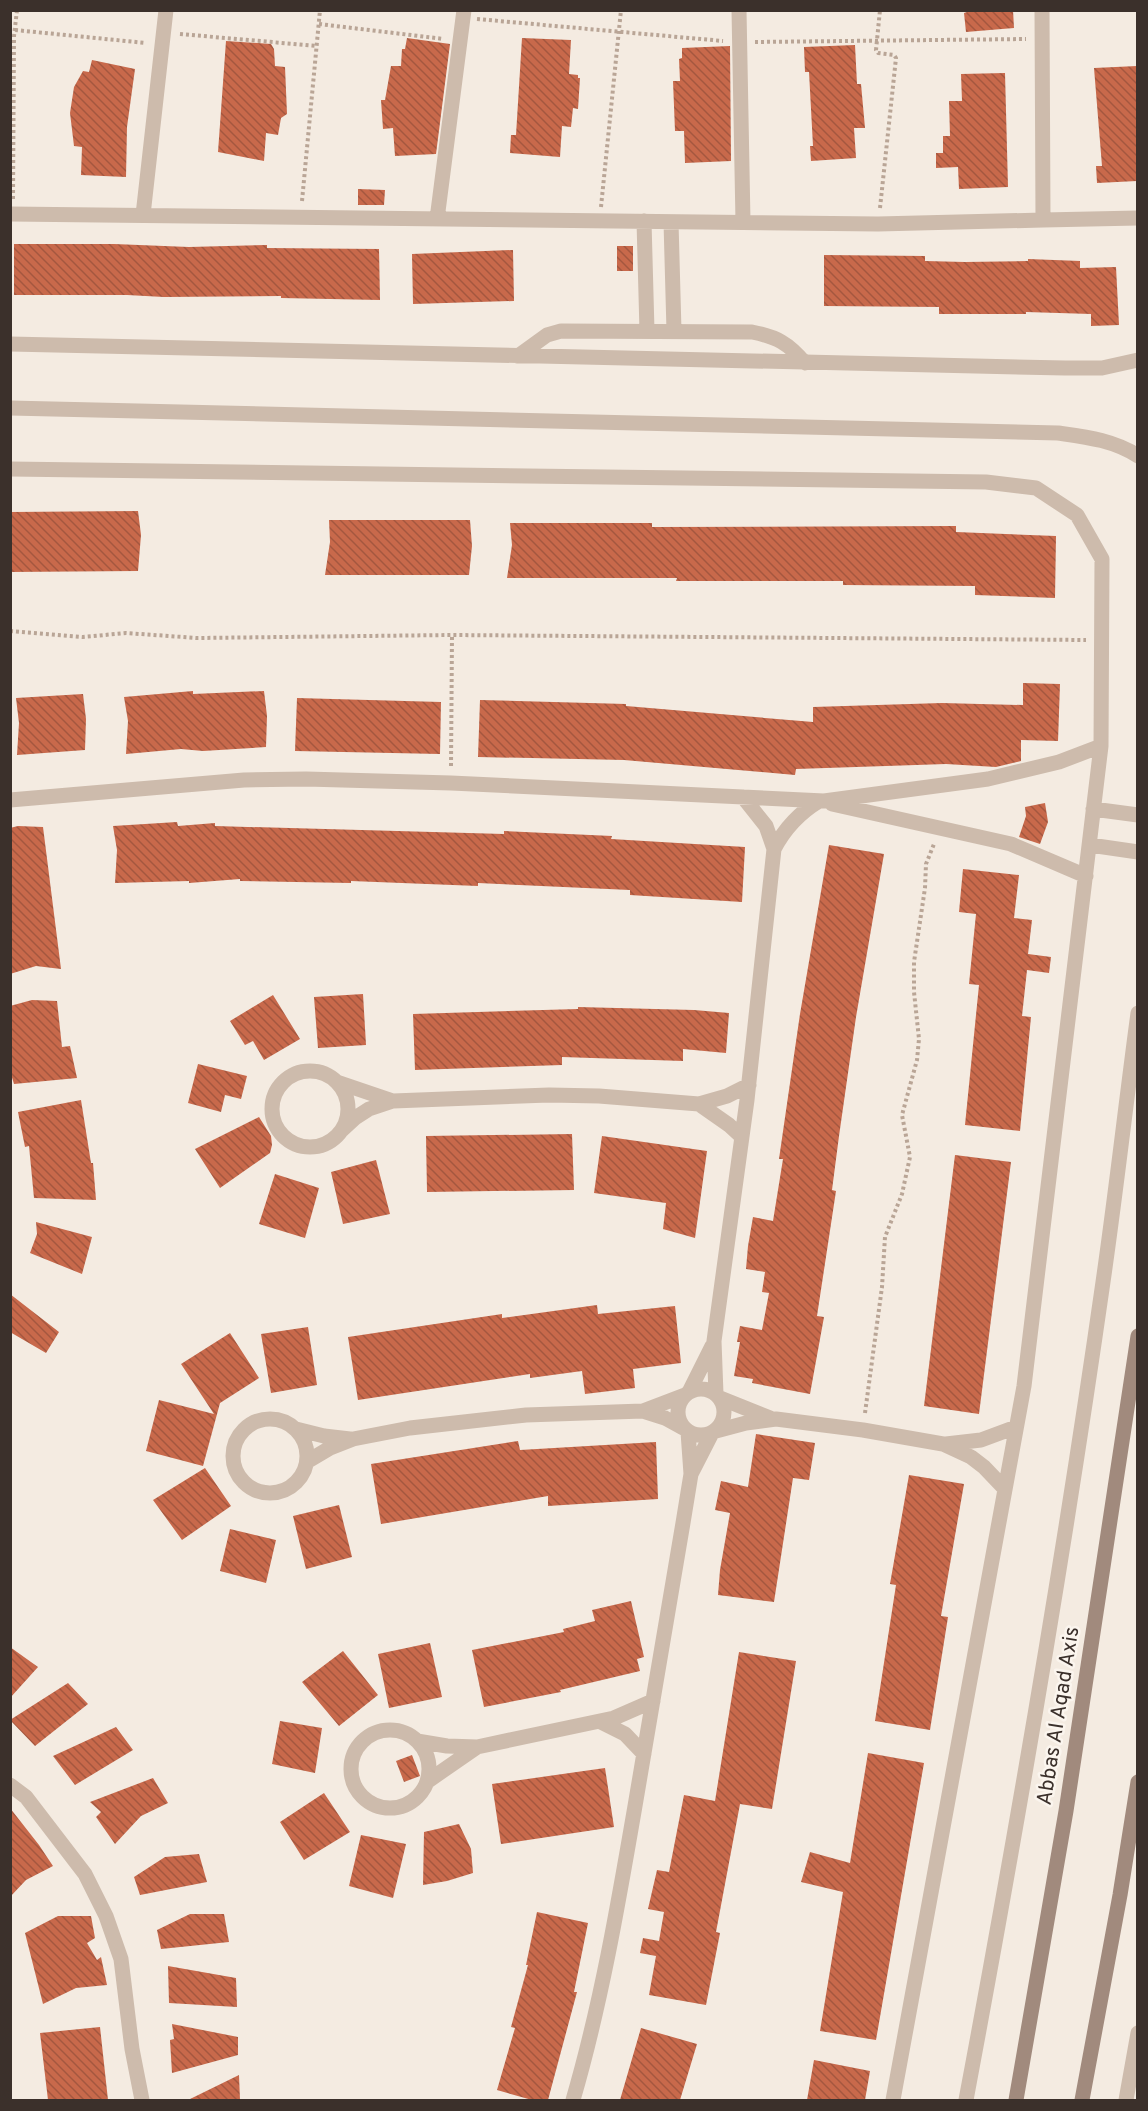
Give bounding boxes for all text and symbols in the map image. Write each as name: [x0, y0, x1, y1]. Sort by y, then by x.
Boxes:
street label: Abbas Al Aqad Axis: [1032, 1625, 1086, 1807]

